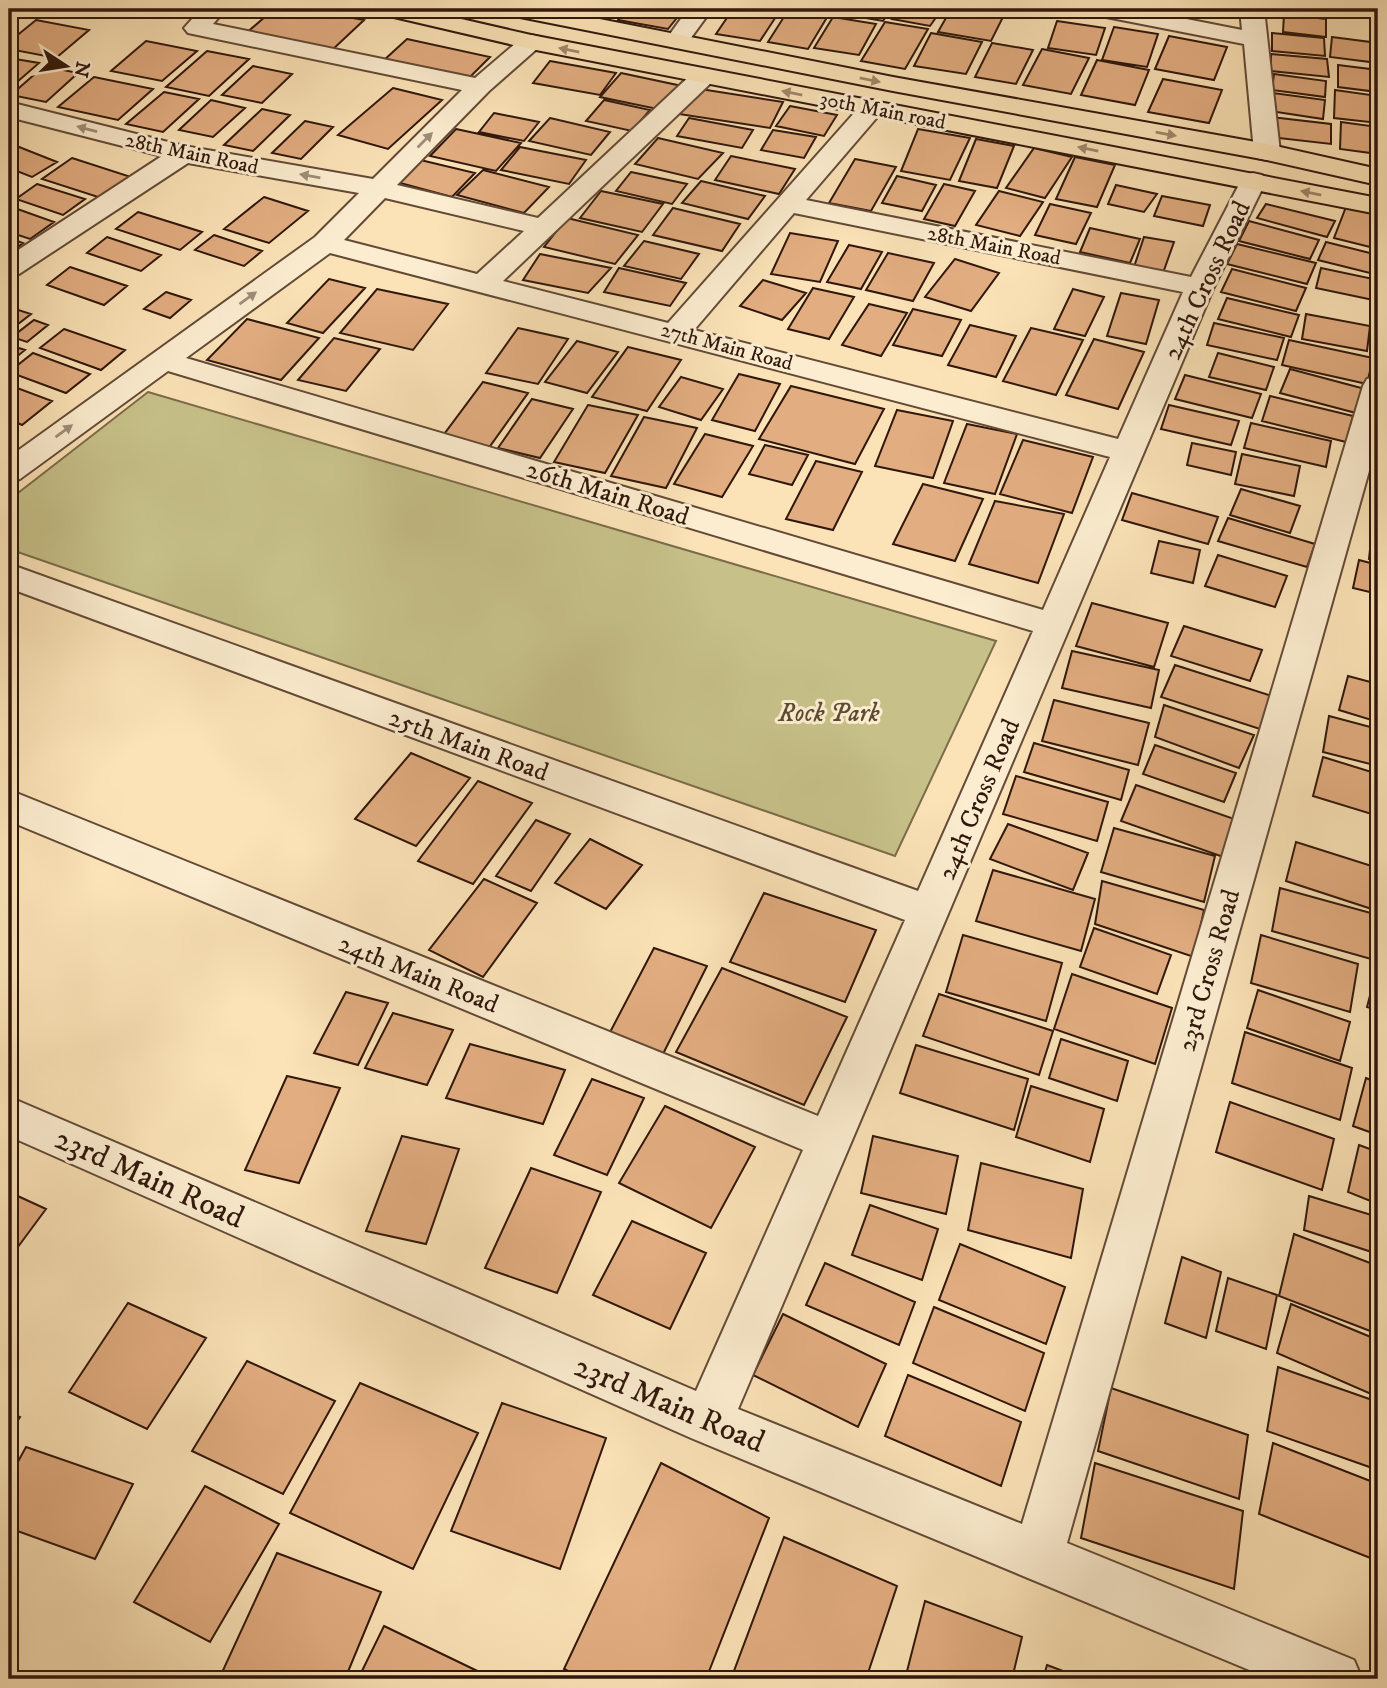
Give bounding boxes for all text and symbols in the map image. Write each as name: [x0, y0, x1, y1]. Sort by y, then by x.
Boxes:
north arrow: [32, 32, 102, 102]
one-way arrow: [558, 44, 580, 55]
text: N: [68, 59, 94, 80]
one-way arrow: [859, 75, 881, 86]
street label: 30th Main road: [818, 86, 949, 136]
one-way arrow: [781, 87, 803, 98]
one-way arrow: [76, 123, 98, 134]
street label: 28th Main Road: [123, 127, 261, 181]
one-way arrow: [1155, 129, 1177, 140]
one-way arrow: [417, 132, 434, 149]
one-way arrow: [1077, 144, 1099, 155]
one-way arrow: [298, 171, 320, 182]
one-way arrow: [1300, 187, 1322, 198]
street label: 24th Cross Road: [1156, 196, 1259, 365]
street label: 28th Main Road: [925, 220, 1063, 272]
one-way arrow: [239, 291, 257, 305]
street label: 27th Main Road: [658, 317, 796, 377]
one-way arrow: [55, 425, 73, 439]
street label: 26th Main Road: [522, 453, 693, 534]
park label: Rock Park: [777, 697, 880, 730]
street label: 25th Main Road: [384, 701, 553, 790]
street label: 24th Cross Road: [931, 714, 1028, 885]
street label: 23rd Cross Road: [1171, 886, 1248, 1055]
street label: 24th Main Road: [334, 927, 503, 1021]
street label: 23rd Main Road: [48, 1119, 250, 1238]
street label: 23rd Main Road: [568, 1347, 771, 1463]

